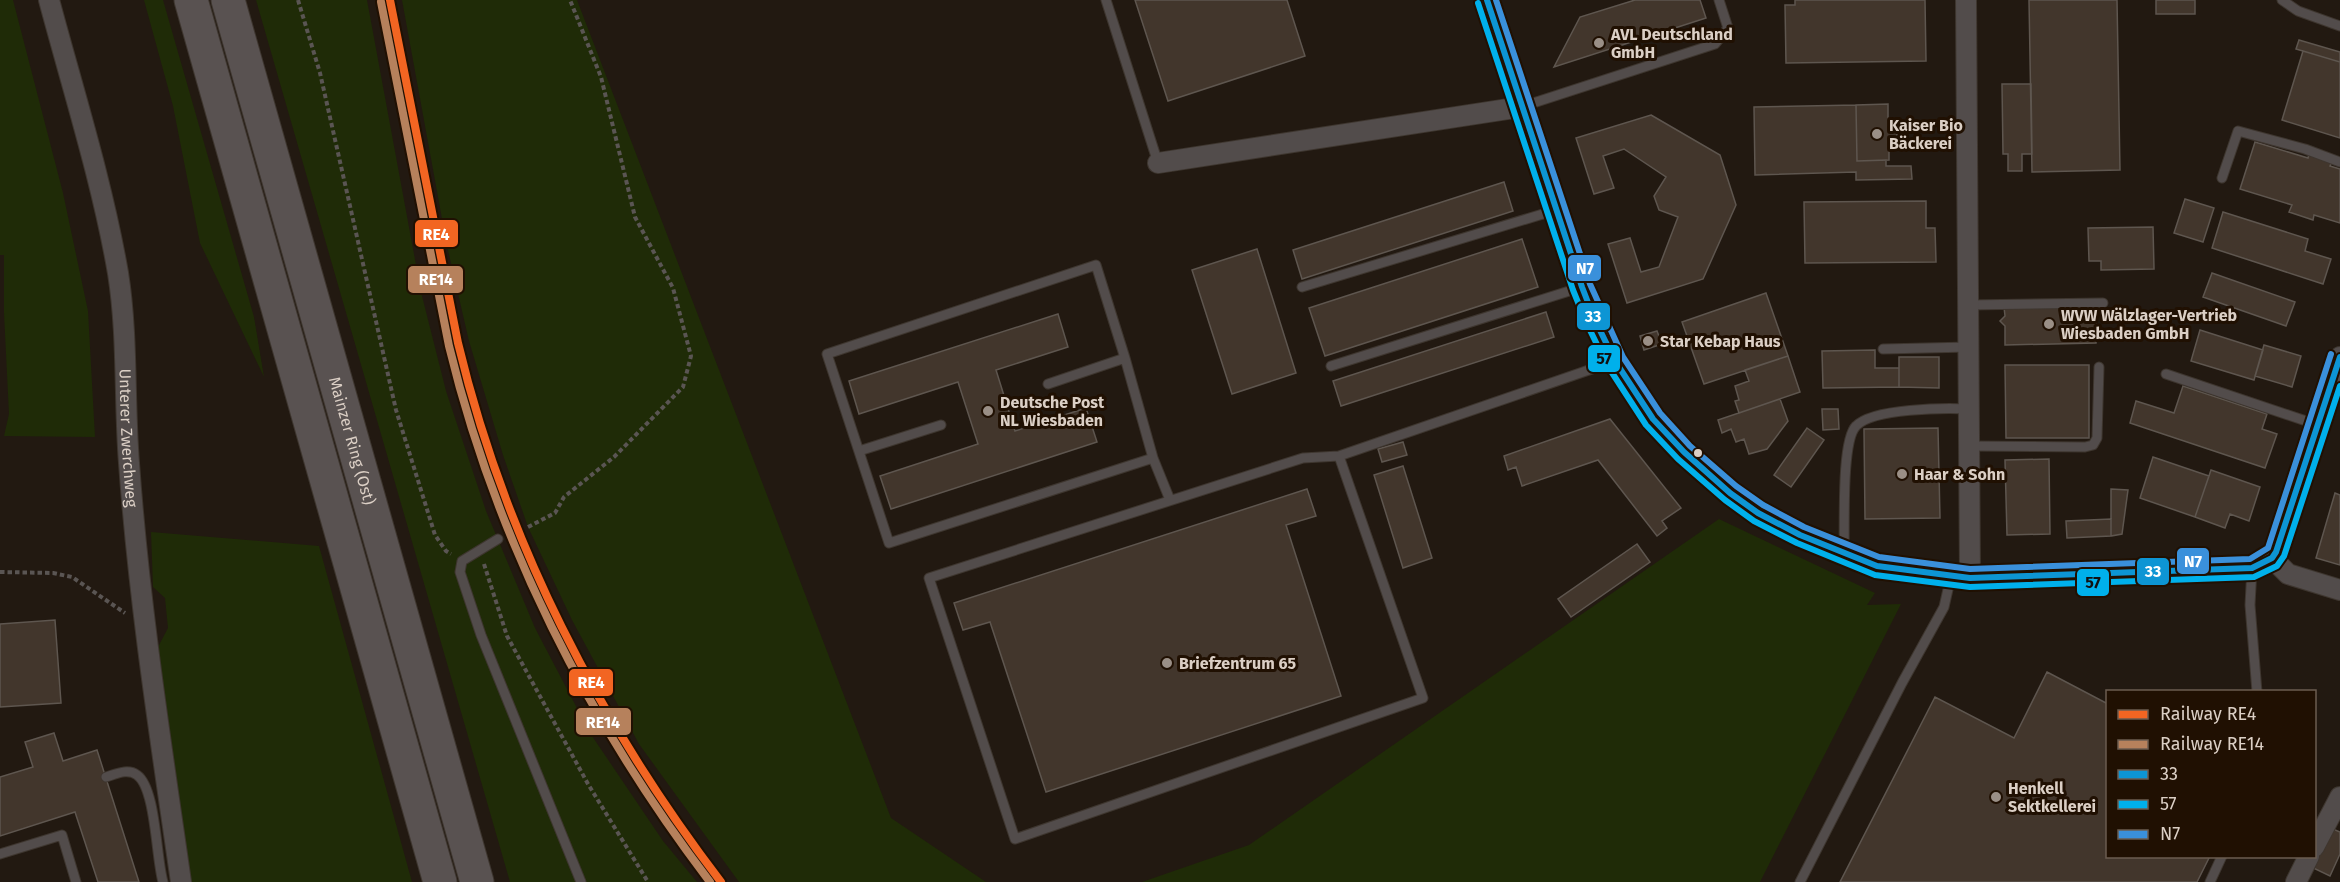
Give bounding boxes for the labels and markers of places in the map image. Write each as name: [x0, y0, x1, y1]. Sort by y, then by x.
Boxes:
place label: AVL Deutschland GmbH: [1610, 25, 1733, 62]
marker: AVL Deutschland GmbH: [1592, 36, 1606, 50]
place label: Kaiser Bio Bäckerei: [1889, 116, 1963, 153]
marker: Kaiser Bio Bäckerei: [1870, 127, 1884, 141]
place label: WVW Wälzlager-Vertrieb Wiesbaden GmbH: [2061, 306, 2237, 343]
marker: WVW Wälzlager-Vertrieb Wiesbaden GmbH: [2042, 317, 2056, 331]
place label: Star Kebap Haus: [1660, 332, 1781, 351]
marker: Star Kebap Haus: [1641, 334, 1655, 348]
place label: Deutsche Post NL Wiesbaden: [1000, 393, 1105, 430]
marker: Deutsche Post NL Wiesbaden: [981, 404, 995, 418]
unlabelled marker: [1692, 447, 1704, 459]
place label: Haar & Sohn: [1914, 465, 2005, 484]
marker: Haar & Sohn: [1895, 467, 1909, 481]
place label: Briefzentrum 65: [1179, 654, 1296, 673]
marker: Briefzentrum 65: [1160, 656, 1174, 670]
place label: Henkell Sektkellerei: [2008, 779, 2096, 816]
marker: Henkell Sektkellerei: [1989, 790, 2003, 804]

